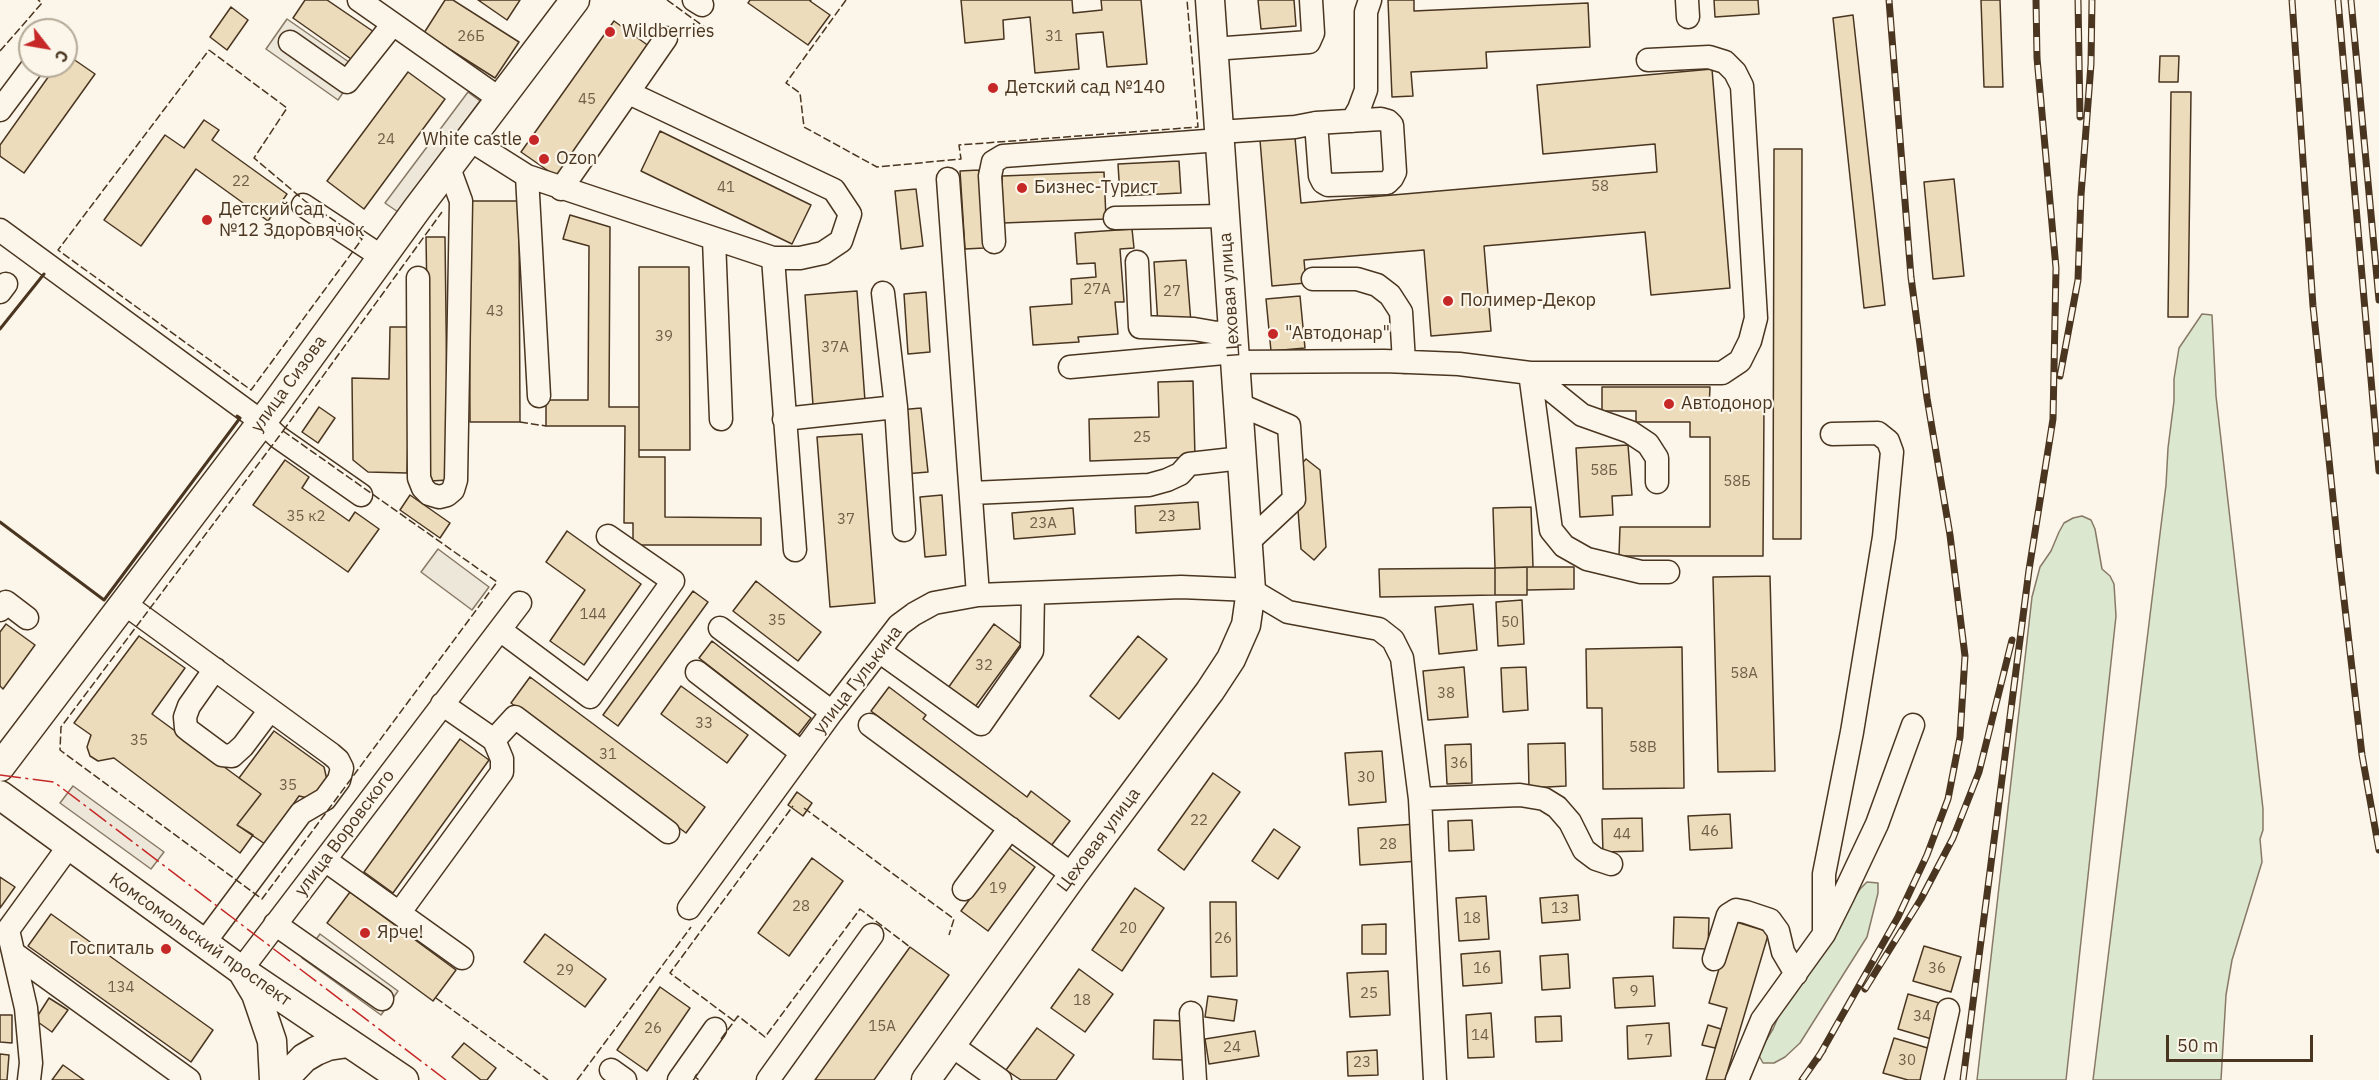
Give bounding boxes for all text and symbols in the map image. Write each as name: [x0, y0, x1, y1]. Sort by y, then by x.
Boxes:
north arrow: [18, 18, 78, 78]
place label: Wildberries: [622, 21, 715, 43]
marker: Wildberries: [603, 25, 617, 39]
house number: 26Б: [457, 28, 485, 46]
house number: 31: [1045, 28, 1063, 46]
text: С: [50, 47, 73, 66]
place label: Детский сад №140: [1005, 77, 1165, 99]
marker: Детский сад №140: [986, 81, 1000, 95]
house number: 45: [578, 91, 596, 109]
place label: White castle: [422, 129, 522, 151]
house number: 24: [377, 131, 395, 149]
marker: White castle: [527, 133, 541, 147]
place label: Ozon: [556, 148, 597, 170]
marker: Ozon: [537, 152, 551, 166]
house number: 22: [232, 173, 250, 191]
place label: Бизнес-Турист: [1034, 177, 1158, 199]
house number: 58: [1591, 178, 1609, 196]
house number: 41: [717, 179, 735, 197]
marker: Бизнес-Турист: [1015, 181, 1029, 195]
place label: Детский сад №12 Здоровячок: [219, 199, 365, 242]
marker: Детский сад №12 Здоровячок: [200, 213, 214, 227]
street label: Цеховая улица: [1215, 232, 1245, 358]
house number: 27А: [1083, 281, 1111, 299]
house number: 27: [1163, 283, 1181, 301]
place label: Полимер-Декор: [1460, 290, 1596, 312]
marker: Полимер-Декор: [1441, 294, 1455, 308]
house number: 43: [486, 303, 504, 321]
place label: "Автодонар": [1285, 323, 1390, 345]
marker: "Автодонар": [1266, 327, 1280, 341]
house number: 39: [655, 328, 673, 346]
street label: улица Сизова: [247, 331, 331, 437]
house number: 37А: [821, 339, 849, 357]
place label: Автодонор: [1681, 393, 1773, 415]
marker: Автодонор: [1662, 397, 1676, 411]
house number: 25: [1133, 429, 1151, 447]
house number: 58Б: [1590, 462, 1618, 480]
house number: 58Б: [1723, 473, 1751, 491]
house number: 35 к2: [287, 508, 325, 526]
house number: 23: [1158, 508, 1176, 526]
house number: 37: [837, 511, 855, 529]
house number: 23А: [1029, 515, 1057, 533]
house number: 144: [580, 606, 606, 624]
house number: 35: [768, 612, 786, 630]
house number: 50: [1501, 614, 1519, 632]
street label: улица Гулькина: [809, 622, 907, 738]
house number: 32: [975, 657, 993, 675]
house number: 58А: [1730, 665, 1758, 683]
house number: 38: [1437, 685, 1455, 703]
house number: 33: [695, 715, 713, 733]
house number: 35: [130, 732, 148, 750]
house number: 58В: [1629, 739, 1657, 757]
house number: 31: [599, 746, 617, 764]
house number: 36: [1450, 755, 1468, 773]
street label: улица Воровского: [290, 765, 400, 901]
house number: 30: [1357, 769, 1375, 787]
house number: 35: [279, 777, 297, 795]
street label: Цеховая улица: [1053, 784, 1145, 896]
house number: 22: [1190, 812, 1208, 830]
house number: 46: [1701, 823, 1719, 841]
house number: 44: [1613, 826, 1631, 844]
house number: 28: [1379, 836, 1397, 854]
street label: Комсомольский проспект: [105, 869, 295, 1011]
house number: 19: [989, 880, 1007, 898]
house number: 28: [792, 898, 810, 916]
house number: 13: [1551, 900, 1569, 918]
house number: 18: [1463, 910, 1481, 928]
house number: 20: [1119, 920, 1137, 938]
place label: Ярче!: [377, 922, 424, 944]
marker: Ярче!: [358, 926, 372, 940]
house number: 26: [1214, 930, 1232, 948]
place label: Госпиталь: [69, 938, 154, 960]
marker: Госпиталь: [159, 942, 173, 956]
house number: 16: [1473, 960, 1491, 978]
house number: 36: [1928, 960, 1946, 978]
house number: 29: [556, 962, 574, 980]
house number: 134: [108, 979, 134, 997]
house number: 9: [1630, 983, 1638, 1001]
house number: 25: [1360, 985, 1378, 1003]
house number: 18: [1073, 992, 1091, 1010]
house number: 34: [1913, 1008, 1931, 1026]
house number: 15А: [868, 1018, 896, 1036]
house number: 26: [644, 1020, 662, 1038]
scale bar: [2169, 1023, 2316, 1061]
house number: 14: [1471, 1027, 1489, 1045]
house number: 7: [1645, 1032, 1653, 1050]
text: 50 m: [2177, 1034, 2219, 1057]
house number: 24: [1223, 1039, 1241, 1057]
house number: 30: [1898, 1052, 1916, 1070]
house number: 23: [1353, 1054, 1371, 1072]

